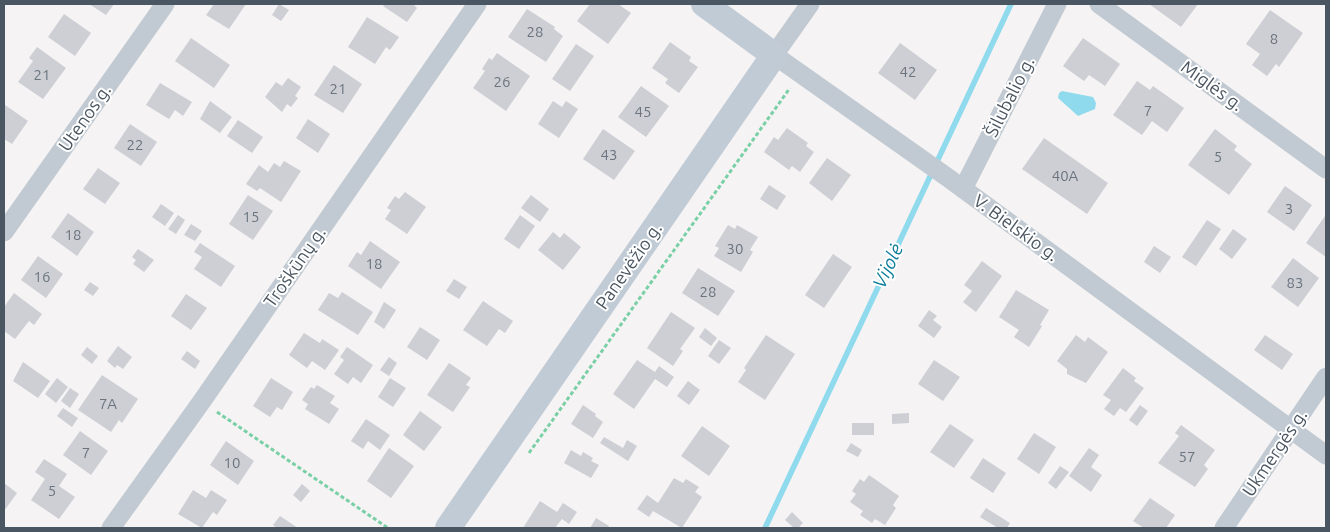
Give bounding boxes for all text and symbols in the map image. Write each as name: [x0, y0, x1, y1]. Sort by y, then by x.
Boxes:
house number: 28: [527, 23, 543, 41]
house number: 8: [1270, 30, 1278, 48]
street label: Šilubalio g.: [981, 53, 1039, 141]
street label: Miglės g.: [1177, 56, 1247, 116]
house number: 42: [900, 63, 916, 81]
house number: 21: [34, 66, 50, 84]
house number: 26: [494, 73, 510, 91]
street label: Utenos g.: [54, 80, 116, 156]
house number: 21: [330, 80, 346, 98]
house number: 7: [1144, 102, 1152, 120]
house number: 45: [635, 103, 651, 121]
house number: 22: [127, 136, 143, 154]
house number: 43: [601, 146, 617, 164]
house number: 5: [1214, 148, 1222, 166]
house number: 40A: [1052, 167, 1078, 185]
street label: V. Bielskio g.: [969, 190, 1063, 266]
house number: 3: [1285, 200, 1293, 218]
house number: 15: [243, 208, 259, 226]
street label: Panevėžio g.: [591, 219, 667, 313]
street label: Troškūnų g.: [259, 223, 331, 311]
house number: 18: [65, 226, 81, 244]
house number: 30: [727, 240, 743, 258]
water label: Vijolė: [868, 240, 908, 292]
house number: 18: [366, 255, 382, 273]
house number: 16: [34, 268, 50, 286]
house number: 83: [1287, 274, 1303, 292]
house number: 28: [700, 283, 716, 301]
house number: 7A: [99, 395, 117, 413]
street label: Ukmergės g.: [1238, 405, 1312, 501]
house number: 7: [82, 444, 90, 462]
house number: 57: [1179, 448, 1195, 466]
house number: 10: [224, 454, 240, 472]
house number: 5: [48, 482, 56, 500]

